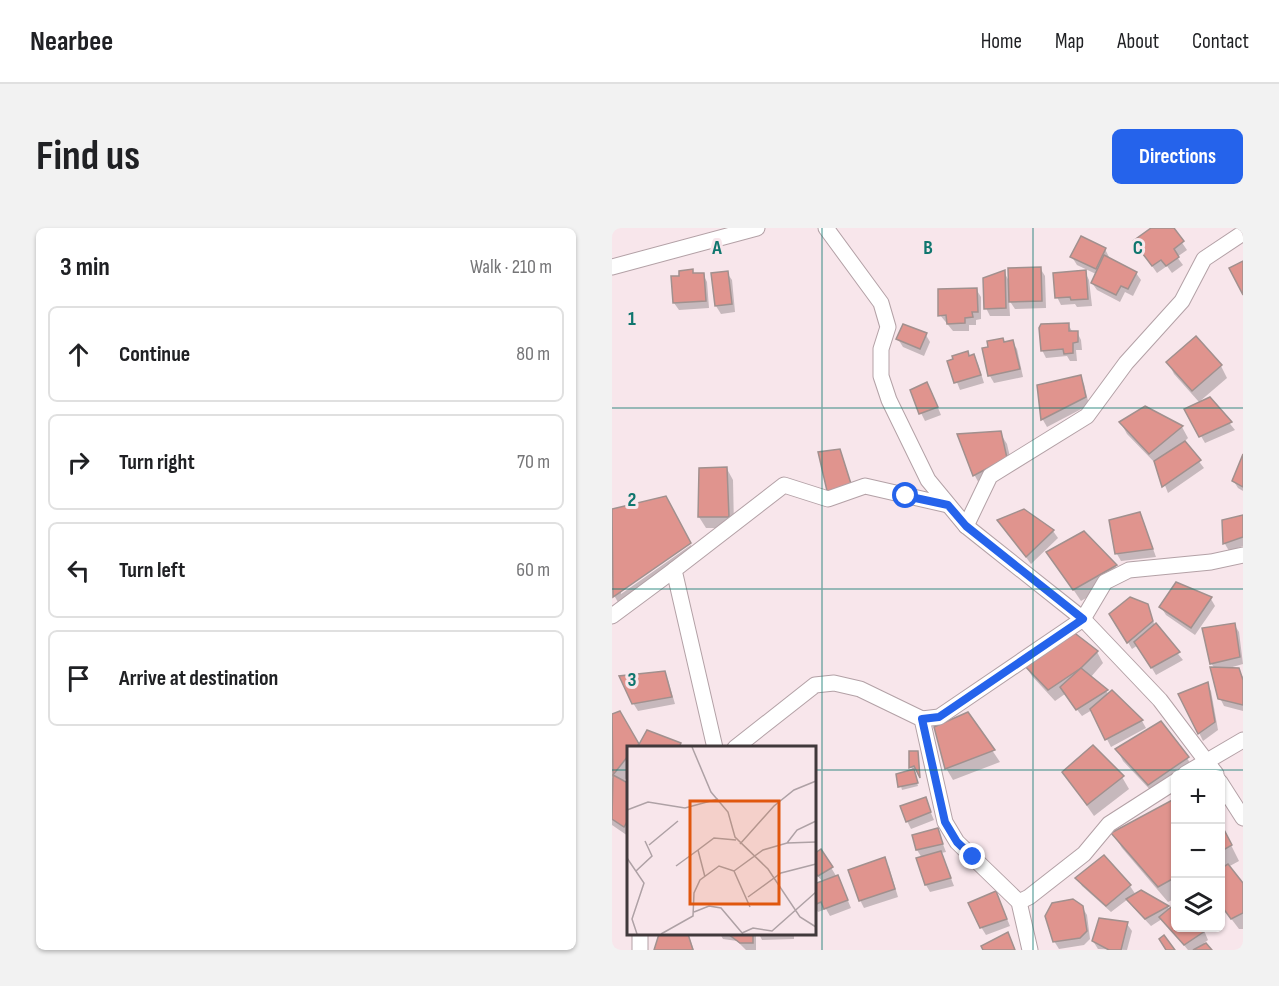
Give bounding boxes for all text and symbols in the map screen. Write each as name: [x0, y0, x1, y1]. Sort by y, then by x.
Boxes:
text: Nearbee: [30, 25, 113, 58]
text: Home: [981, 29, 1022, 54]
text: Map: [1055, 29, 1084, 54]
text: About: [1117, 29, 1159, 54]
text: Contact: [1192, 29, 1249, 54]
button: Directions: [1112, 129, 1243, 184]
text: Find us: [36, 131, 140, 182]
text: A: [711, 236, 722, 260]
text: B: [923, 236, 933, 260]
text: C: [1133, 236, 1143, 260]
text: 3 min: [60, 252, 110, 283]
text: Walk · 210 m: [470, 255, 552, 279]
text: 1: [628, 307, 636, 331]
icon: ahead: [62, 338, 95, 371]
text: Continue: [119, 341, 190, 368]
text: 80 m: [516, 342, 550, 366]
icon: right: [62, 446, 95, 479]
text: Turn right: [119, 449, 195, 476]
text: 70 m: [517, 450, 550, 474]
route start: [892, 482, 918, 508]
text: 2: [628, 488, 636, 512]
icon: left: [62, 554, 95, 587]
text: Turn left: [119, 557, 185, 584]
text: 60 m: [516, 558, 550, 582]
icon: arrive: [62, 662, 95, 695]
text: Arrive at destination: [119, 665, 278, 692]
text: 3: [628, 668, 637, 692]
inset map: [627, 746, 816, 935]
map controls: [1171, 770, 1225, 932]
button: +: [1171, 770, 1225, 824]
button: −: [1171, 824, 1225, 878]
route end: [959, 843, 985, 869]
button: layers: [1171, 878, 1225, 932]

